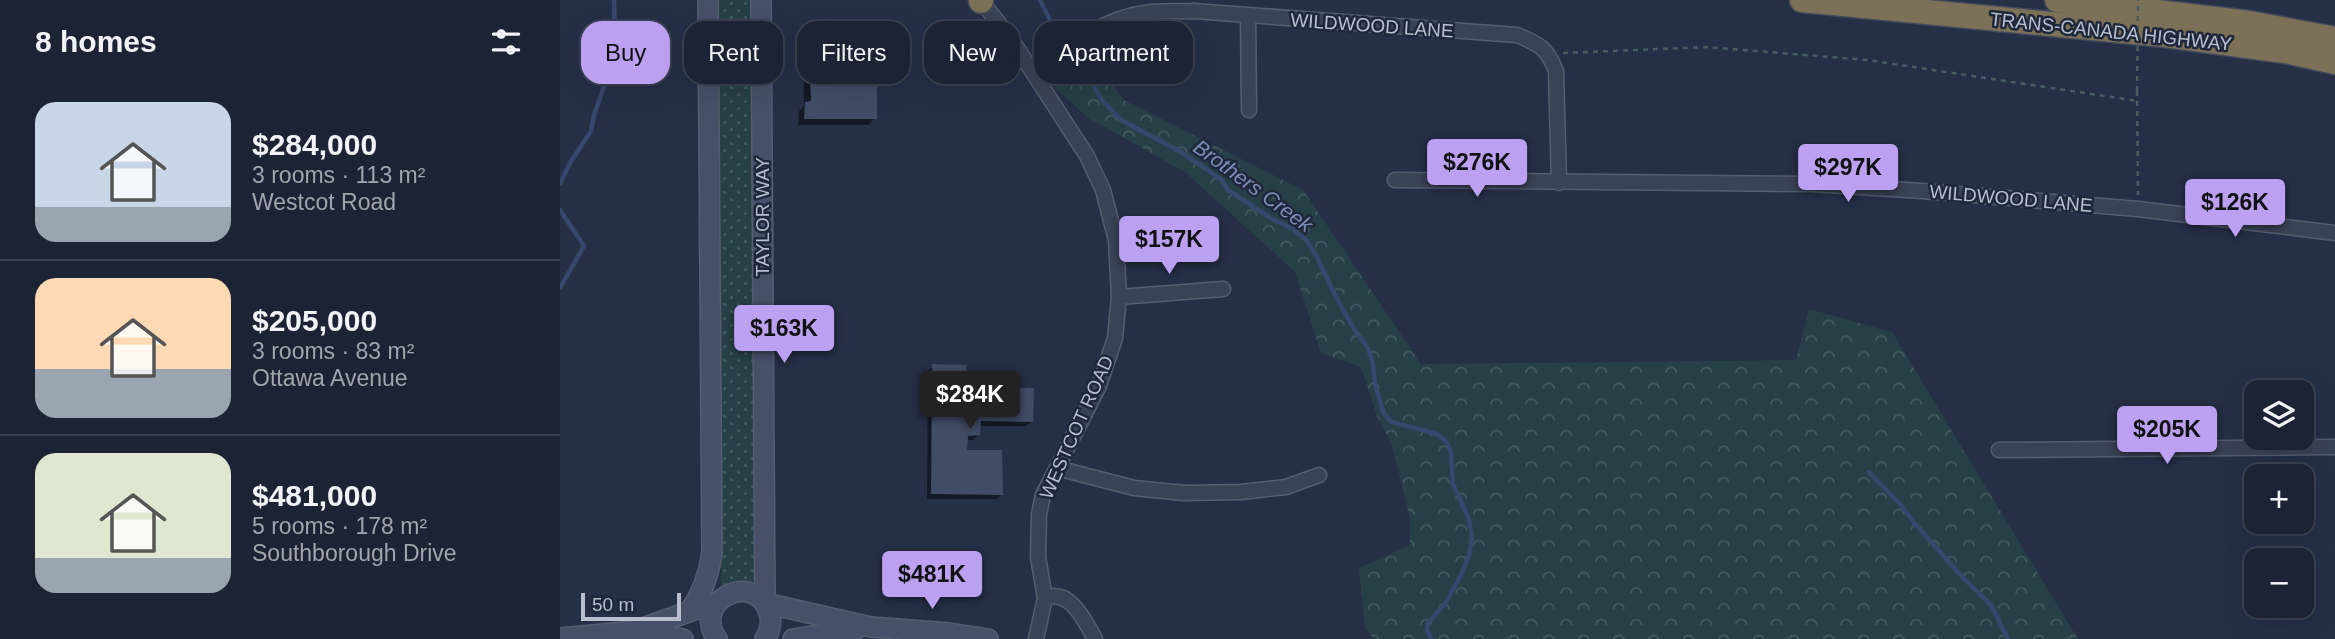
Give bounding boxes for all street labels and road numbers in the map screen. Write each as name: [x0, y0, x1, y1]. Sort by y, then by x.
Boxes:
street label: TRANS-CANADA HIGHWAY: [1989, 8, 2233, 55]
street label: WILDWOOD LANE: [1290, 9, 1454, 42]
street label: TAYLOR WAY: [752, 157, 773, 277]
street label: WILDWOOD LANE: [1929, 181, 2093, 216]
street label: WESTCOT ROAD: [1035, 352, 1118, 502]

